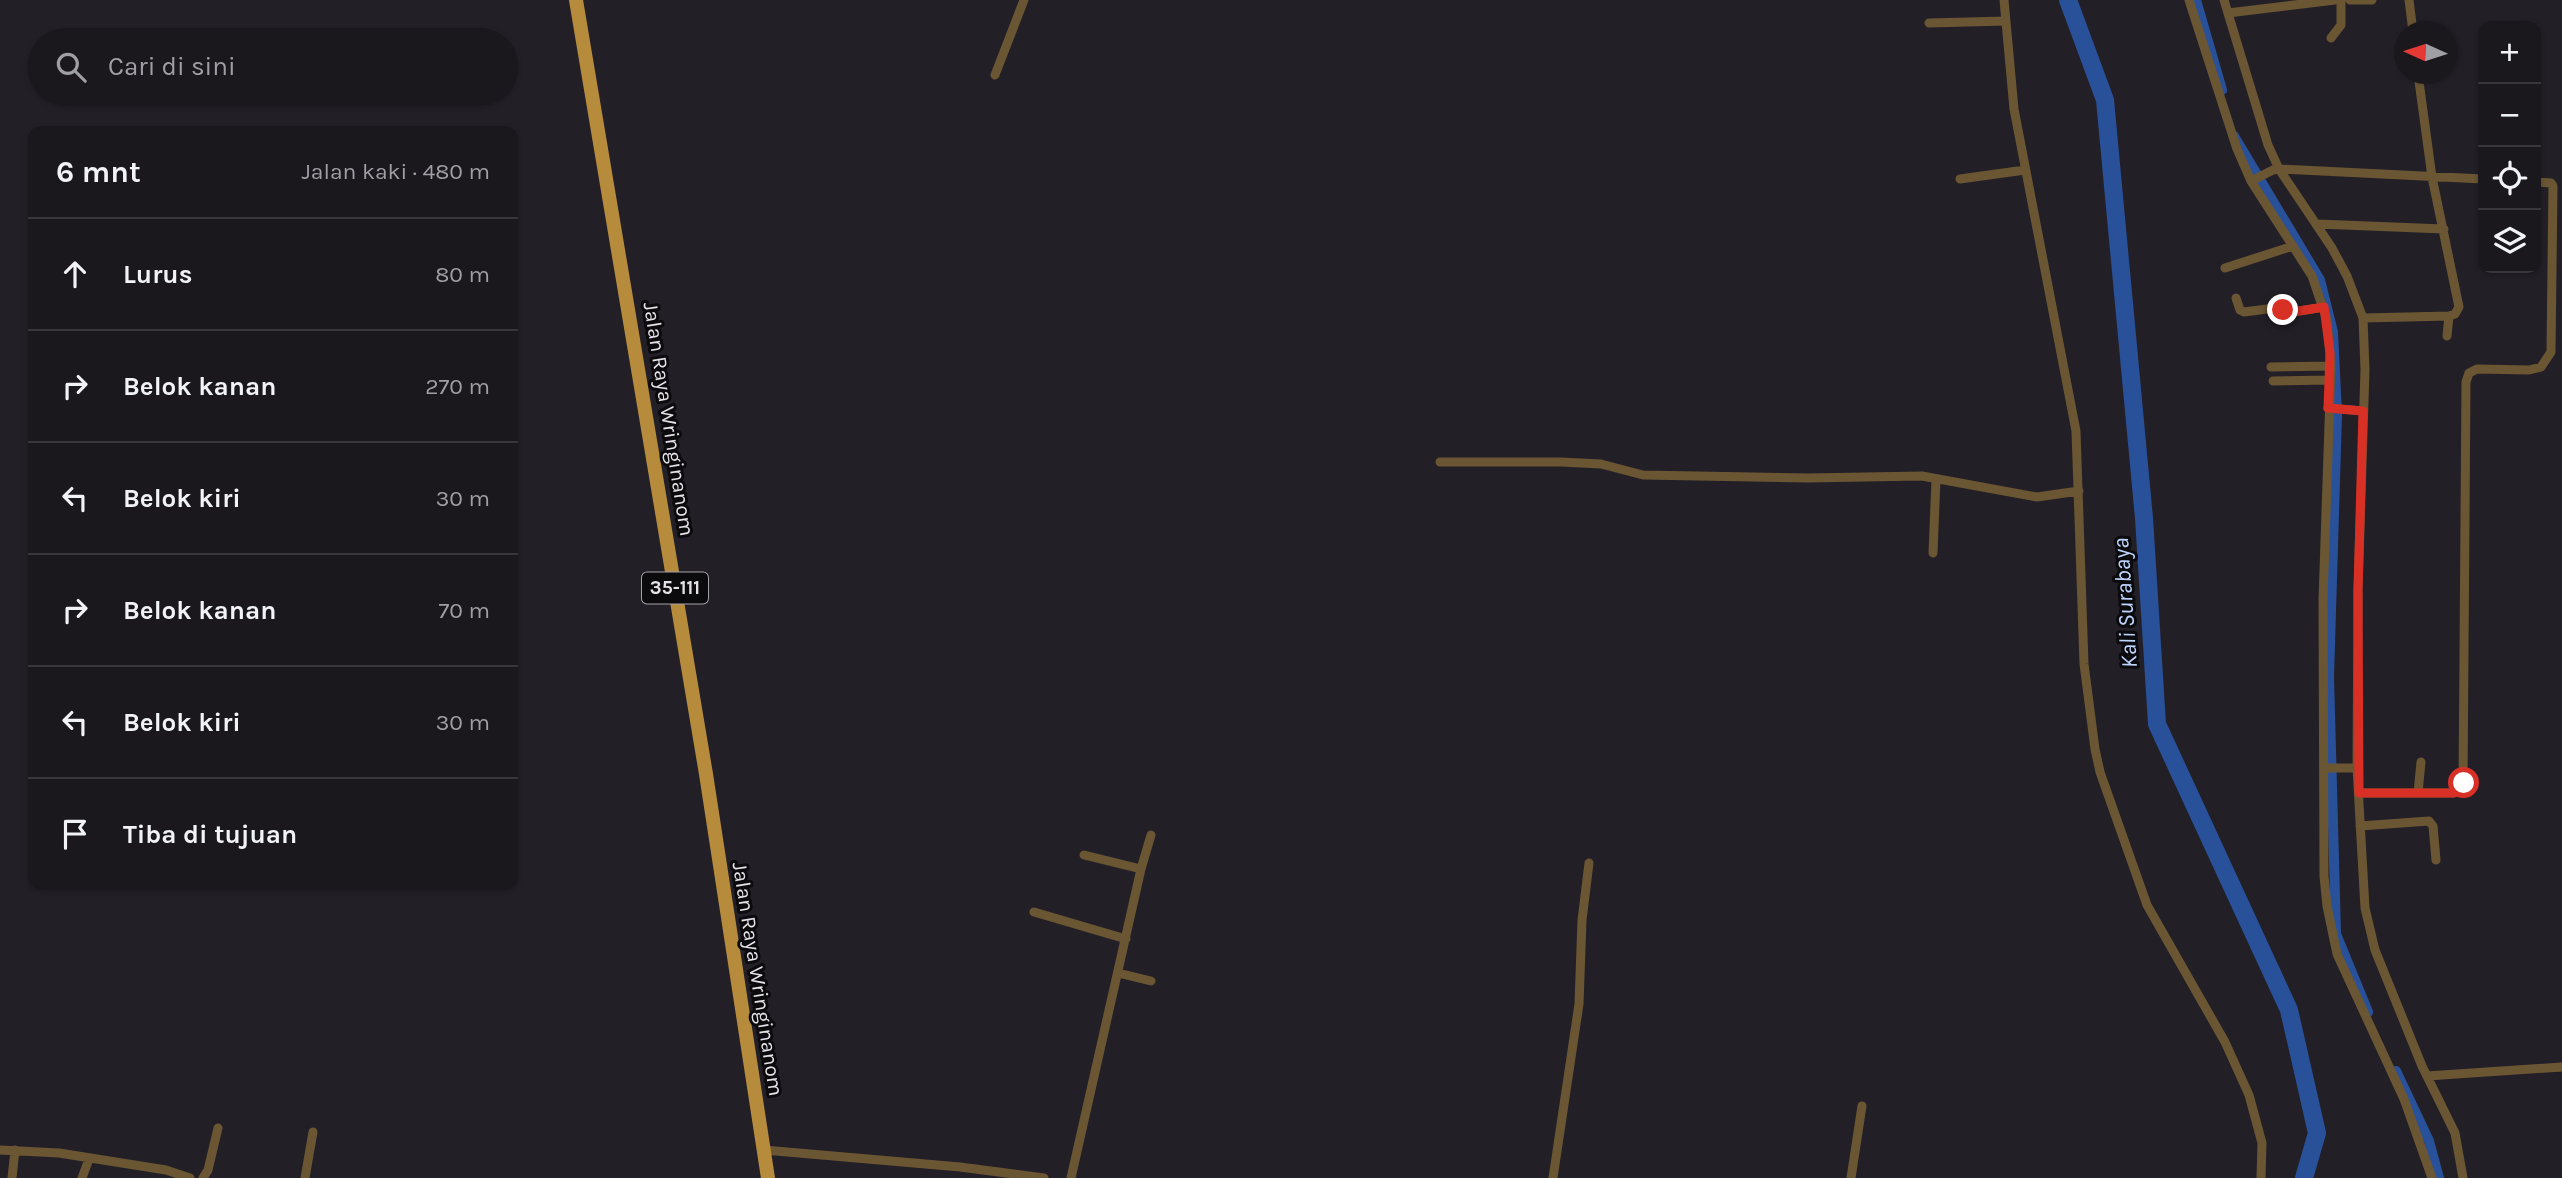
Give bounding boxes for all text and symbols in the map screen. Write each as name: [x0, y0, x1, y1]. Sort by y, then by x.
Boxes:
north arrow: [2394, 21, 2457, 84]
map controls: [2478, 21, 2541, 273]
button: +: [2478, 21, 2541, 84]
search box: [28, 28, 518, 105]
icon: search: [52, 48, 90, 86]
text: Cari di sini: [108, 51, 236, 82]
button: −: [2478, 84, 2541, 147]
button: locate: [2478, 147, 2541, 210]
text: 6 mnt: [56, 154, 141, 190]
text: Jalan kaki · 480 m: [302, 158, 490, 185]
button: layers: [2478, 210, 2541, 273]
icon: ahead: [56, 255, 94, 293]
text: Lurus: [123, 259, 192, 290]
text: 80 m: [435, 261, 490, 288]
route end: [2267, 294, 2298, 325]
street label: Jalan Raya Wringinanom: [639, 300, 699, 538]
icon: right: [56, 367, 94, 405]
text: Belok kanan: [123, 371, 276, 402]
text: 270 m: [425, 373, 490, 400]
icon: left: [56, 479, 94, 517]
text: Belok kiri: [123, 483, 241, 514]
text: 30 m: [436, 485, 490, 512]
water label: Kali Surabaya: [2107, 537, 2143, 669]
road number: 35-111: [642, 572, 708, 604]
icon: right: [56, 591, 94, 629]
text: Belok kanan: [123, 595, 276, 626]
text: 70 m: [439, 597, 490, 624]
icon: left: [56, 703, 94, 741]
text: Belok kiri: [123, 707, 241, 738]
text: 30 m: [436, 709, 490, 736]
route start: [2448, 767, 2479, 798]
icon: arrive: [56, 815, 94, 853]
text: Tiba di tujuan: [123, 819, 297, 850]
street label: Jalan Raya Wringinanom: [728, 860, 788, 1098]

